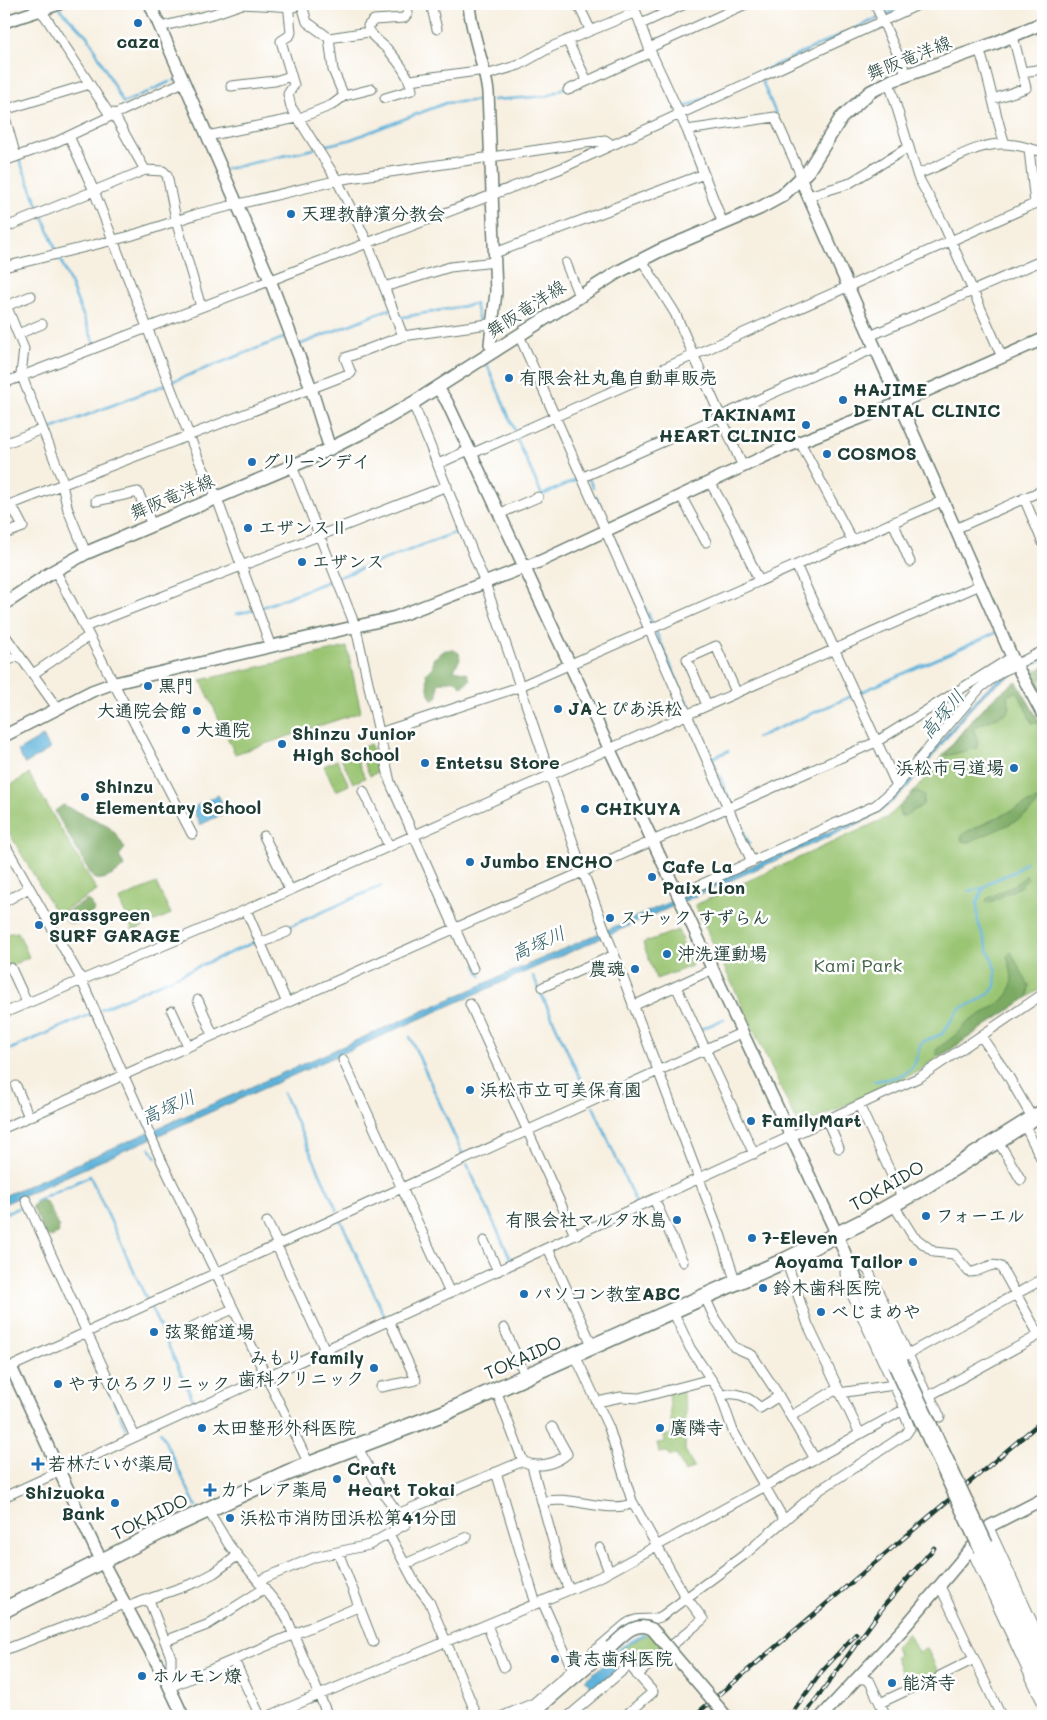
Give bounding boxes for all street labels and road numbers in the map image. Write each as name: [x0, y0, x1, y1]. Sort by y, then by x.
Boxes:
street label: 舞阪竜洋線: [862, 29, 955, 85]
street label: 舞阪竜洋線: [481, 274, 570, 343]
street label: 舞阪竜洋線: [125, 467, 218, 525]
street label: TOKAIDO: [845, 1154, 928, 1216]
street label: TOKAIDO: [480, 1329, 565, 1385]
street label: TOKAIDO: [107, 1487, 192, 1545]

